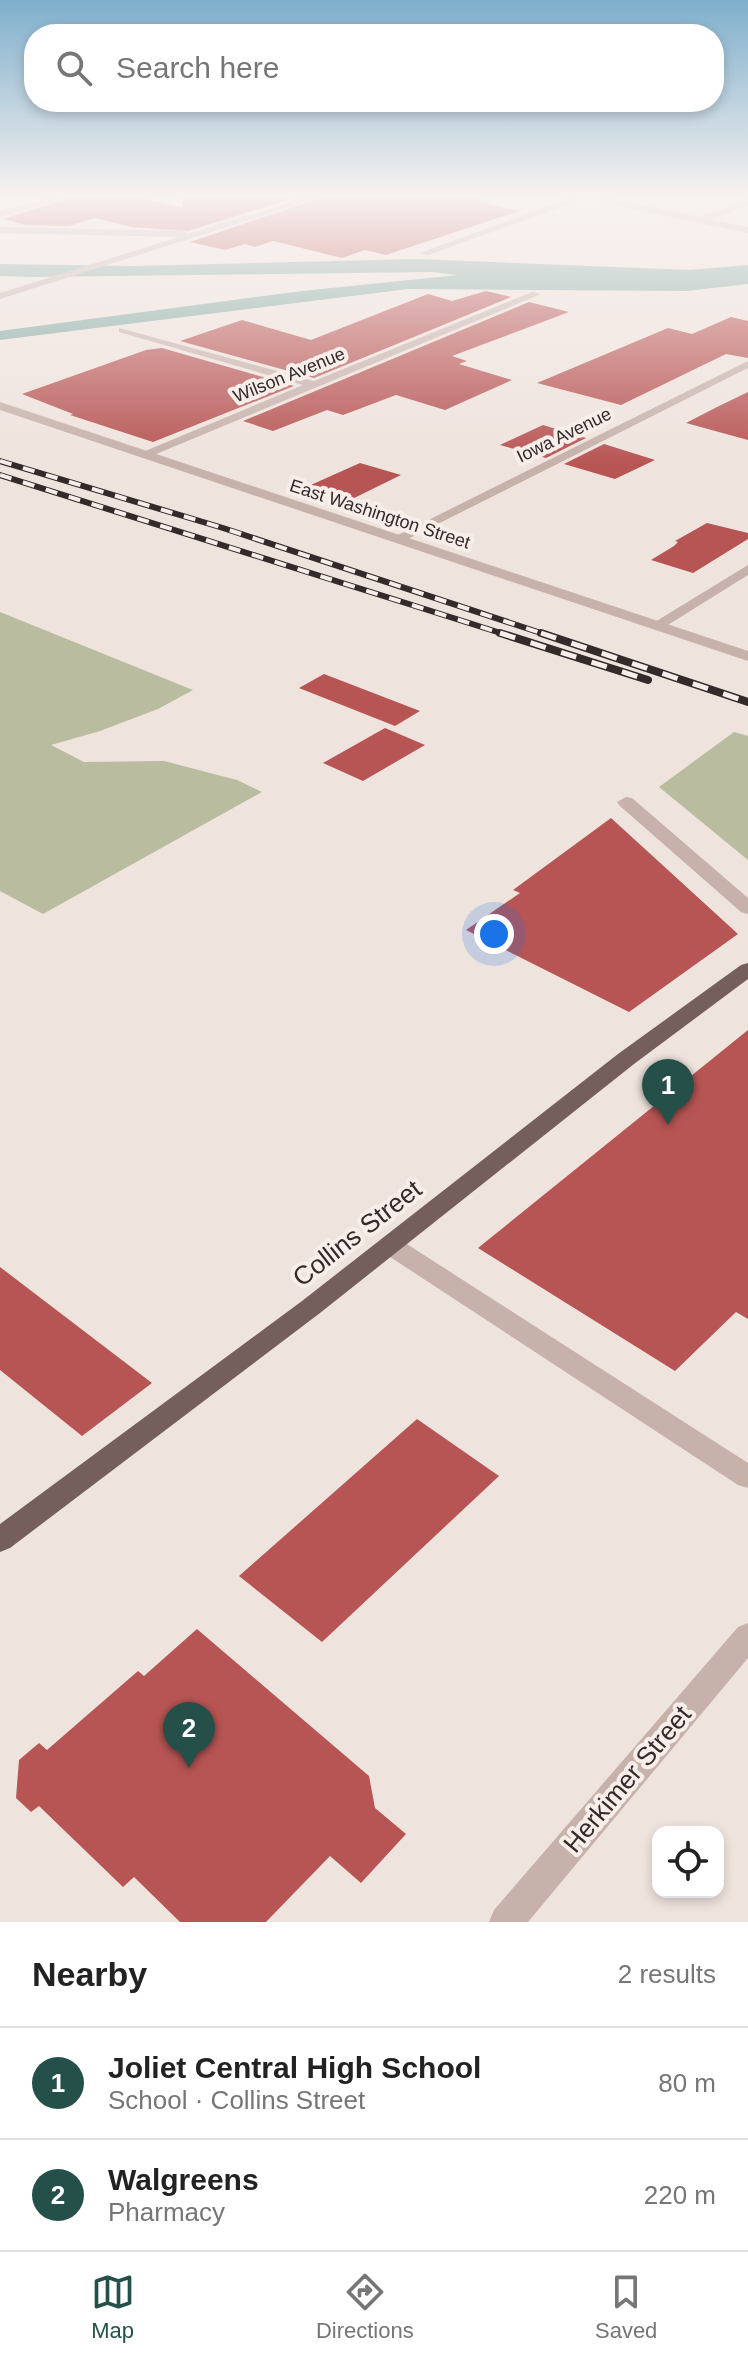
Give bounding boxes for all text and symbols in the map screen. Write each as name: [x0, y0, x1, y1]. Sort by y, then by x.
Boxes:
search box: [24, 24, 724, 112]
icon: search: [52, 46, 96, 90]
text: Search here: [116, 51, 279, 84]
street label: Wilson Avenue: [230, 343, 348, 407]
street label: Iowa Avenue: [513, 403, 615, 467]
street label: East Washington Street: [287, 475, 473, 553]
your location: [474, 914, 514, 954]
pin: 1: [642, 1059, 694, 1125]
street label: Collins Street: [287, 1173, 428, 1292]
street label: Herkimer Street: [557, 1699, 697, 1858]
pin: 2: [163, 1702, 215, 1768]
map controls: [652, 1826, 724, 1898]
button: locate: [652, 1826, 724, 1898]
text: Nearby: [32, 1955, 147, 1993]
text: 2 results: [618, 1959, 716, 1989]
text: Joliet Central High School: [108, 2051, 481, 2084]
text: 1: [51, 2068, 65, 2098]
text: 80 m: [658, 2068, 716, 2098]
text: School · Collins Street: [108, 2085, 365, 2115]
text: Walgreens: [108, 2163, 259, 2196]
text: 2: [51, 2180, 65, 2210]
text: 220 m: [644, 2180, 716, 2210]
text: Pharmacy: [108, 2197, 225, 2227]
tab: Map: [91, 2270, 135, 2344]
tab: Directions: [316, 2270, 414, 2344]
tab: Saved: [595, 2270, 657, 2344]

